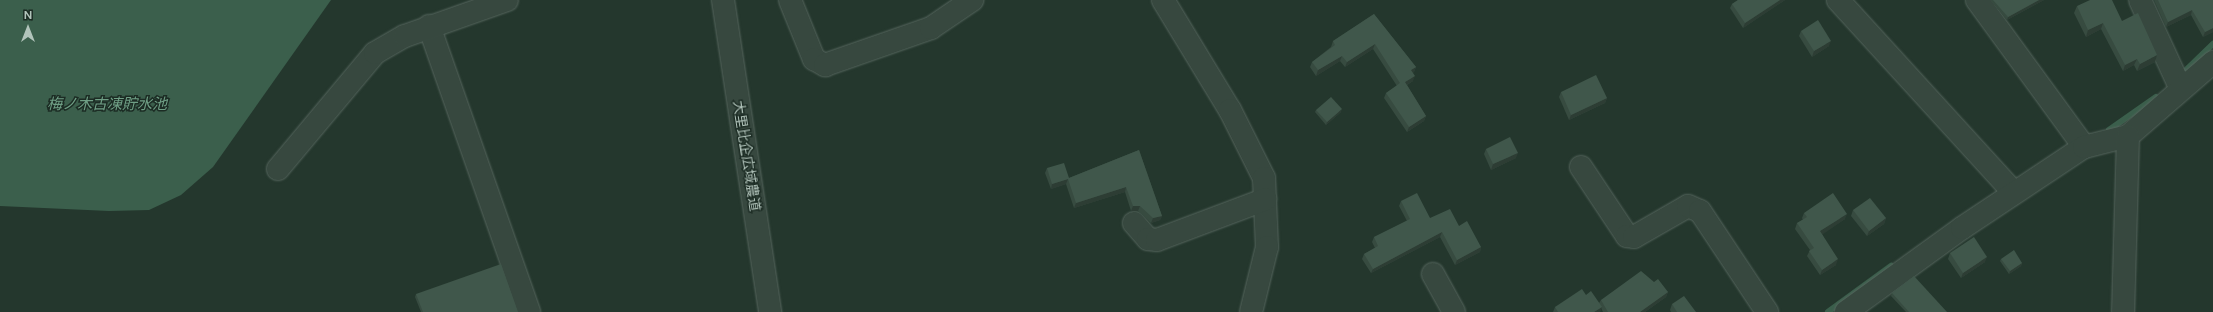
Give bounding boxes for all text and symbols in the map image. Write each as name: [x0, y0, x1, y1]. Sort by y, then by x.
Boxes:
north arrow: [8, 8, 48, 48]
text: N: [24, 9, 32, 22]
water label: 梅ノ木古凍貯水池: [47, 96, 167, 114]
street label: 大里比企広域農道: [729, 99, 763, 213]

